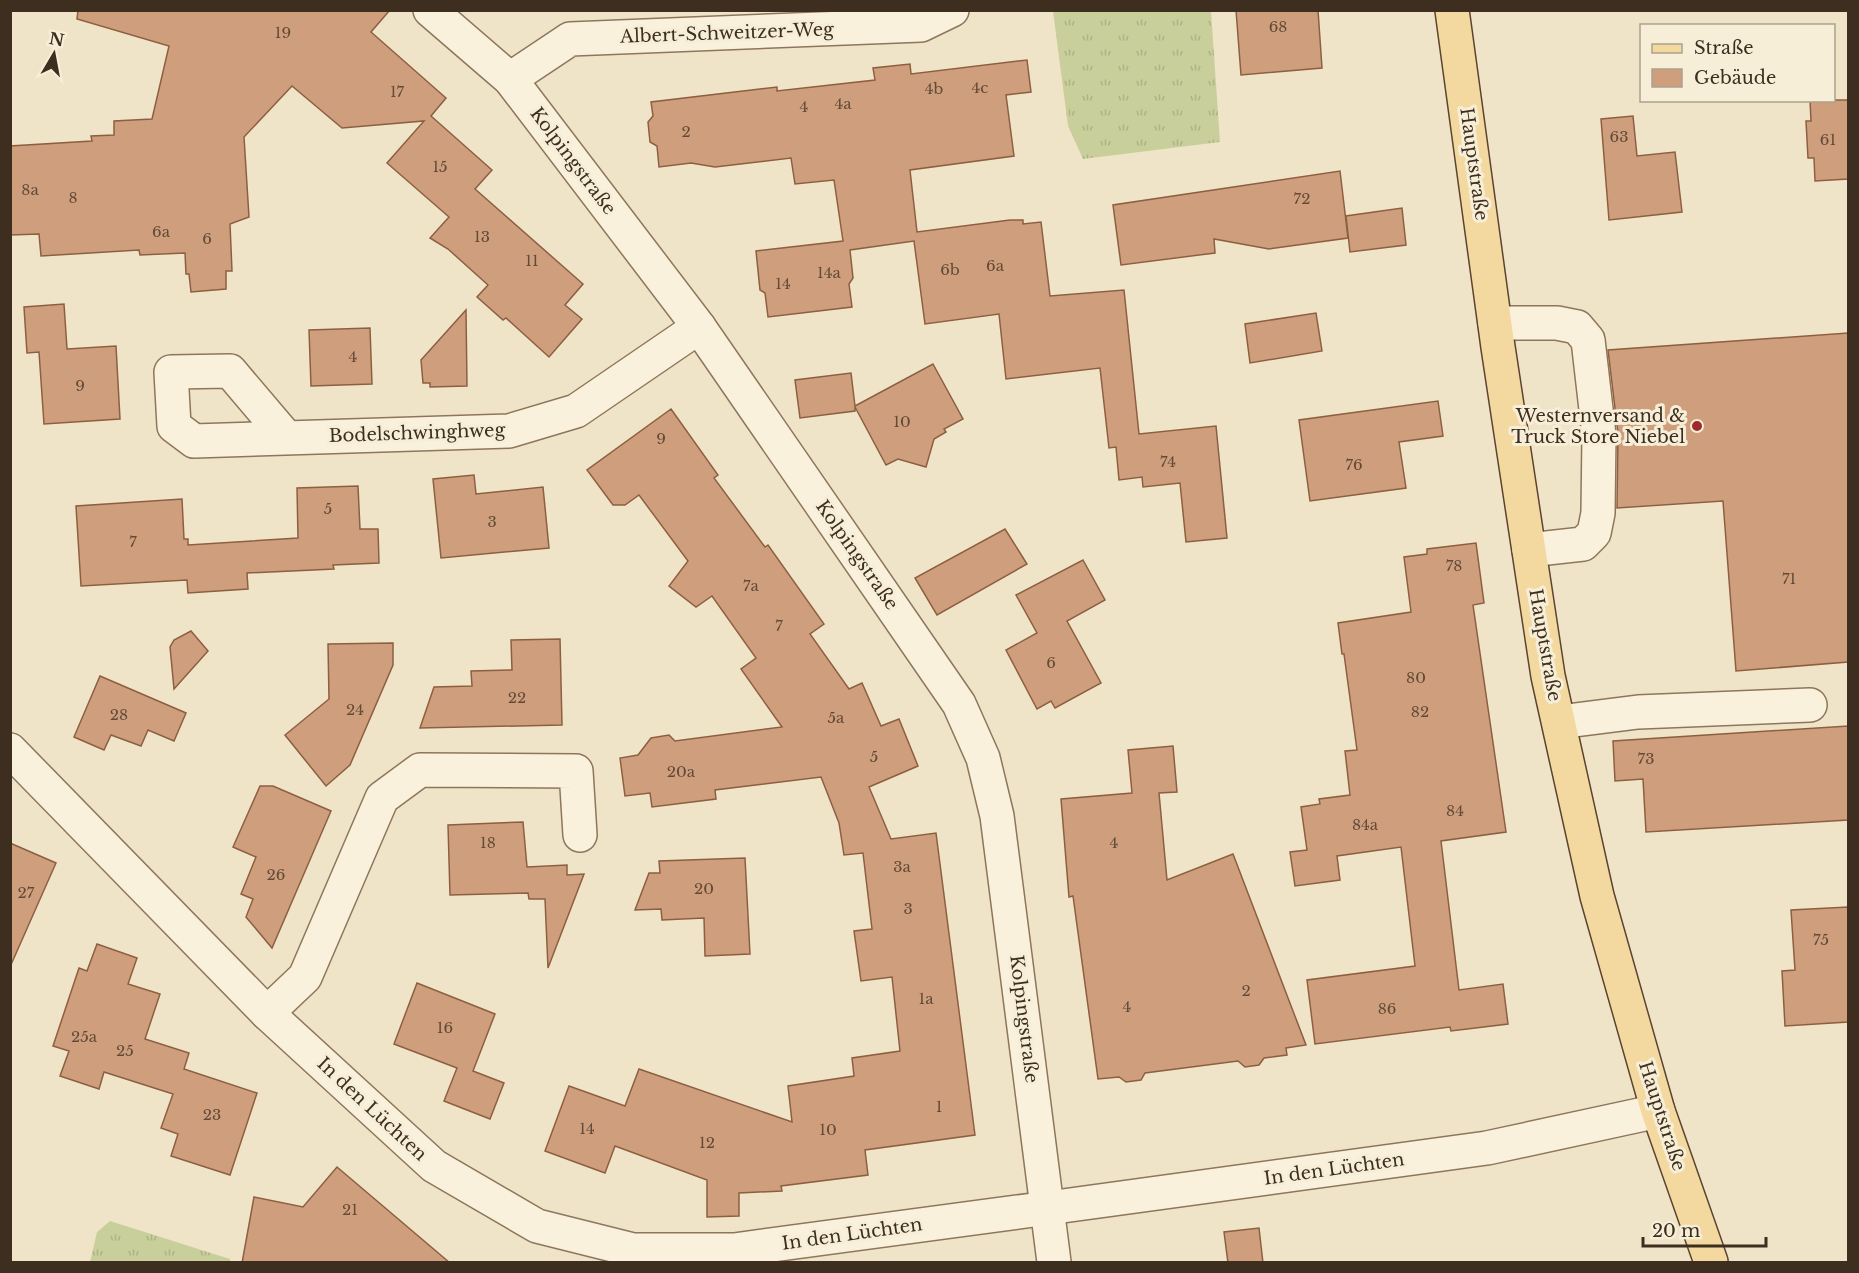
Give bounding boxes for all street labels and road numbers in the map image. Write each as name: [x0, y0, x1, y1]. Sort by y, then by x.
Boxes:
street label: Albert-Schweitzer-Weg: [619, 18, 834, 48]
street label: Kolpingstraße: [525, 103, 621, 219]
street label: Hauptstraße: [1455, 106, 1493, 222]
street label: Bodelschwinghweg: [328, 419, 506, 447]
street label: Kolpingstraße: [811, 496, 903, 614]
street label: Hauptstraße: [1524, 587, 1566, 703]
street label: Kolpingstraße: [1005, 954, 1043, 1084]
street label: In den Lüchten: [313, 1053, 431, 1165]
street label: Hauptstraße: [1634, 1058, 1690, 1174]
street label: In den Lüchten: [1262, 1148, 1406, 1190]
street label: In den Lüchten: [780, 1213, 924, 1255]

